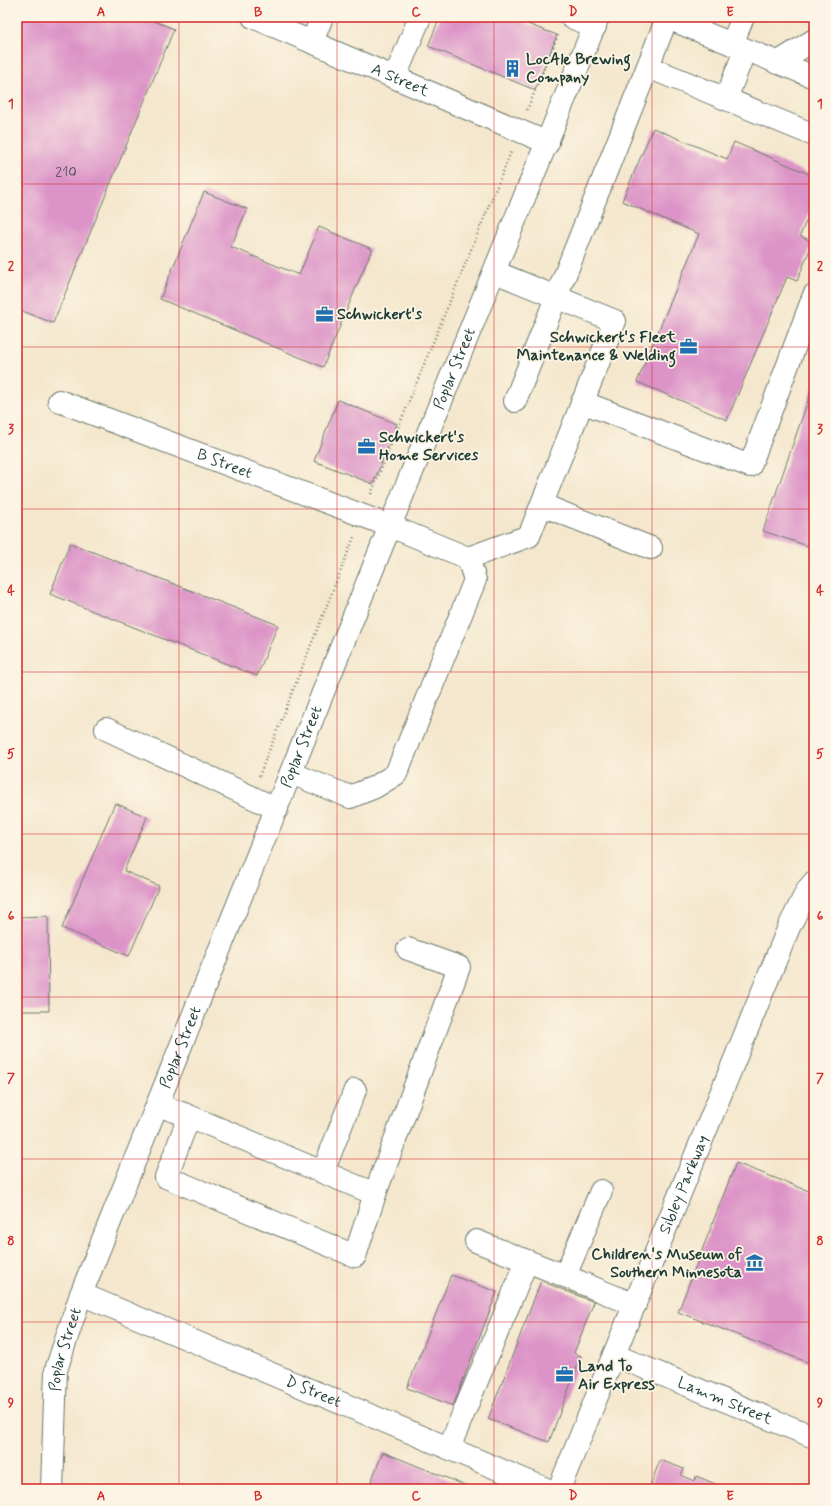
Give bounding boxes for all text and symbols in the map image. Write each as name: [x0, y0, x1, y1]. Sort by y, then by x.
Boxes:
text: A: [97, 4, 105, 21]
text: B: [254, 4, 263, 21]
text: C: [411, 4, 421, 21]
text: D: [569, 4, 578, 21]
text: E: [726, 4, 734, 21]
place label: LocAle Brewing Company: [526, 49, 631, 88]
street label: A Street: [368, 58, 433, 102]
building icon: LocAle Brewing Company: [503, 58, 523, 78]
text: 1: [8, 96, 14, 113]
text: 1: [817, 96, 823, 113]
house number: 210: [55, 163, 77, 181]
text: 2: [8, 258, 15, 275]
text: 2: [817, 258, 824, 275]
office icon: Schwickert's: [314, 304, 334, 324]
place label: Schwickert's: [337, 304, 423, 325]
street label: Poplar Street: [428, 325, 480, 413]
place label: Schwickert's Fleet Maintenance & Welding: [517, 327, 677, 368]
office icon: Schwickert's Fleet Maintenance & Welding: [679, 336, 699, 356]
text: 3: [8, 421, 14, 438]
text: 3: [817, 421, 823, 438]
place label: Schwickert's Home Services: [379, 427, 479, 466]
office icon: Schwickert's Home Services: [356, 436, 376, 456]
street label: B Street: [194, 444, 255, 484]
text: 4: [7, 583, 15, 600]
text: 4: [816, 583, 824, 600]
street label: Poplar Street: [275, 703, 327, 791]
text: 5: [7, 746, 15, 763]
text: 5: [816, 746, 824, 763]
text: 6: [8, 908, 15, 925]
text: 6: [817, 908, 824, 925]
street label: Poplar Street: [154, 1003, 206, 1091]
text: 7: [7, 1070, 15, 1087]
text: 7: [816, 1070, 824, 1087]
street label: Sibley Parkway: [654, 1132, 713, 1237]
text: 8: [7, 1233, 15, 1250]
text: 8: [816, 1233, 824, 1250]
place label: Children's Museum of Southern Minnesota: [591, 1244, 742, 1283]
museum icon: Children's Museum of Southern Minnesota: [745, 1253, 765, 1273]
street label: Poplar Street: [45, 1305, 86, 1392]
place label: Land To Air Express: [578, 1356, 656, 1395]
office icon: Land To Air Express: [555, 1365, 575, 1385]
street label: D Street: [282, 1370, 344, 1412]
street label: Lamm Street: [675, 1372, 776, 1430]
text: 9: [8, 1395, 15, 1412]
text: 9: [817, 1395, 824, 1412]
text: A: [97, 1488, 105, 1505]
text: B: [254, 1488, 263, 1505]
text: C: [411, 1488, 421, 1505]
text: D: [569, 1488, 578, 1505]
text: E: [726, 1488, 734, 1505]

